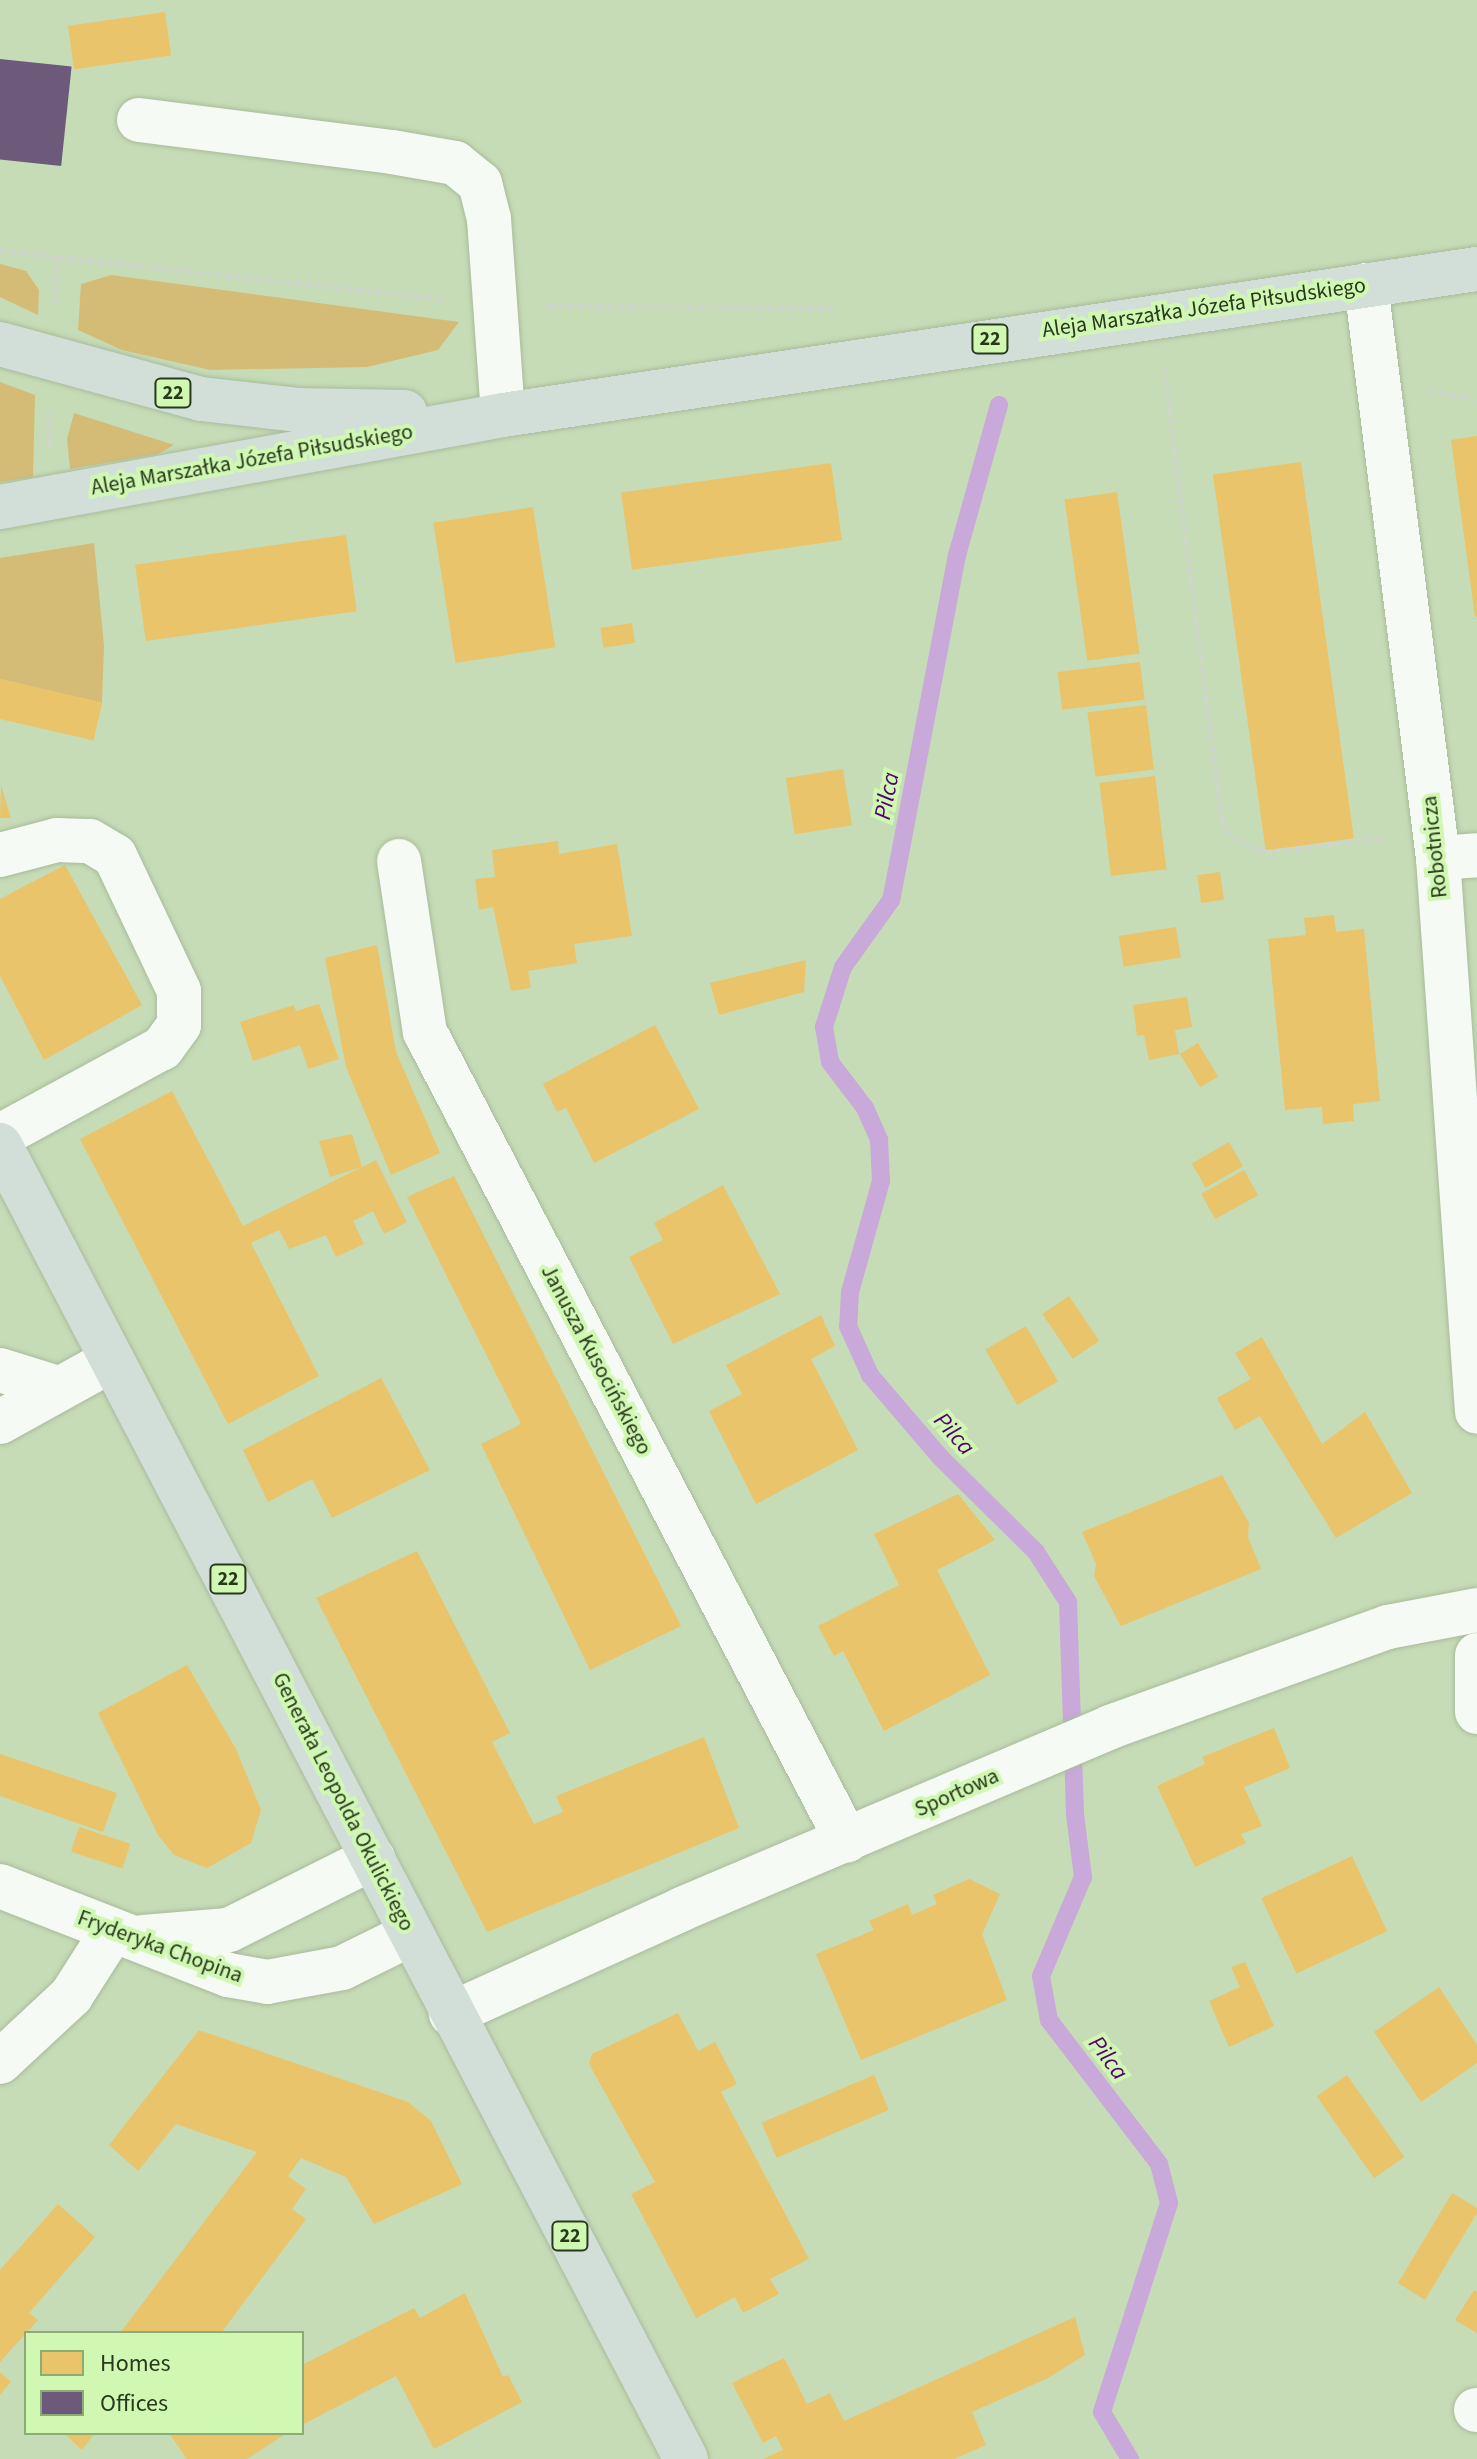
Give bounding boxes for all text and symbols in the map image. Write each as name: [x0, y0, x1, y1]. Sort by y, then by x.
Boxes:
street label: Aleja Marszałka Józefa Piłsudskiego: [1041, 272, 1367, 344]
road number: 22: [970, 323, 1010, 355]
road number: 22: [153, 377, 193, 409]
street label: Aleja Marszałka Józefa Piłsudskiego: [89, 419, 415, 501]
water label: Pilca: [868, 770, 906, 822]
street label: Robotnicza: [1417, 795, 1453, 899]
street label: Janusza Kusocińskiego: [535, 1261, 657, 1459]
water label: Pilca: [927, 1407, 981, 1461]
road number: 22: [208, 1563, 248, 1595]
street label: Generała Leopolda Okulickiego: [266, 1668, 420, 1936]
street label: Sportowa: [911, 1763, 1003, 1823]
street label: Fryderyka Chopina: [74, 1905, 246, 1989]
water label: Pilca: [1082, 2030, 1134, 2086]
road number: 22: [550, 2220, 590, 2252]
legend: [24, 2331, 304, 2435]
text: Homes: [100, 2346, 171, 2381]
text: Offices: [100, 2386, 168, 2421]

